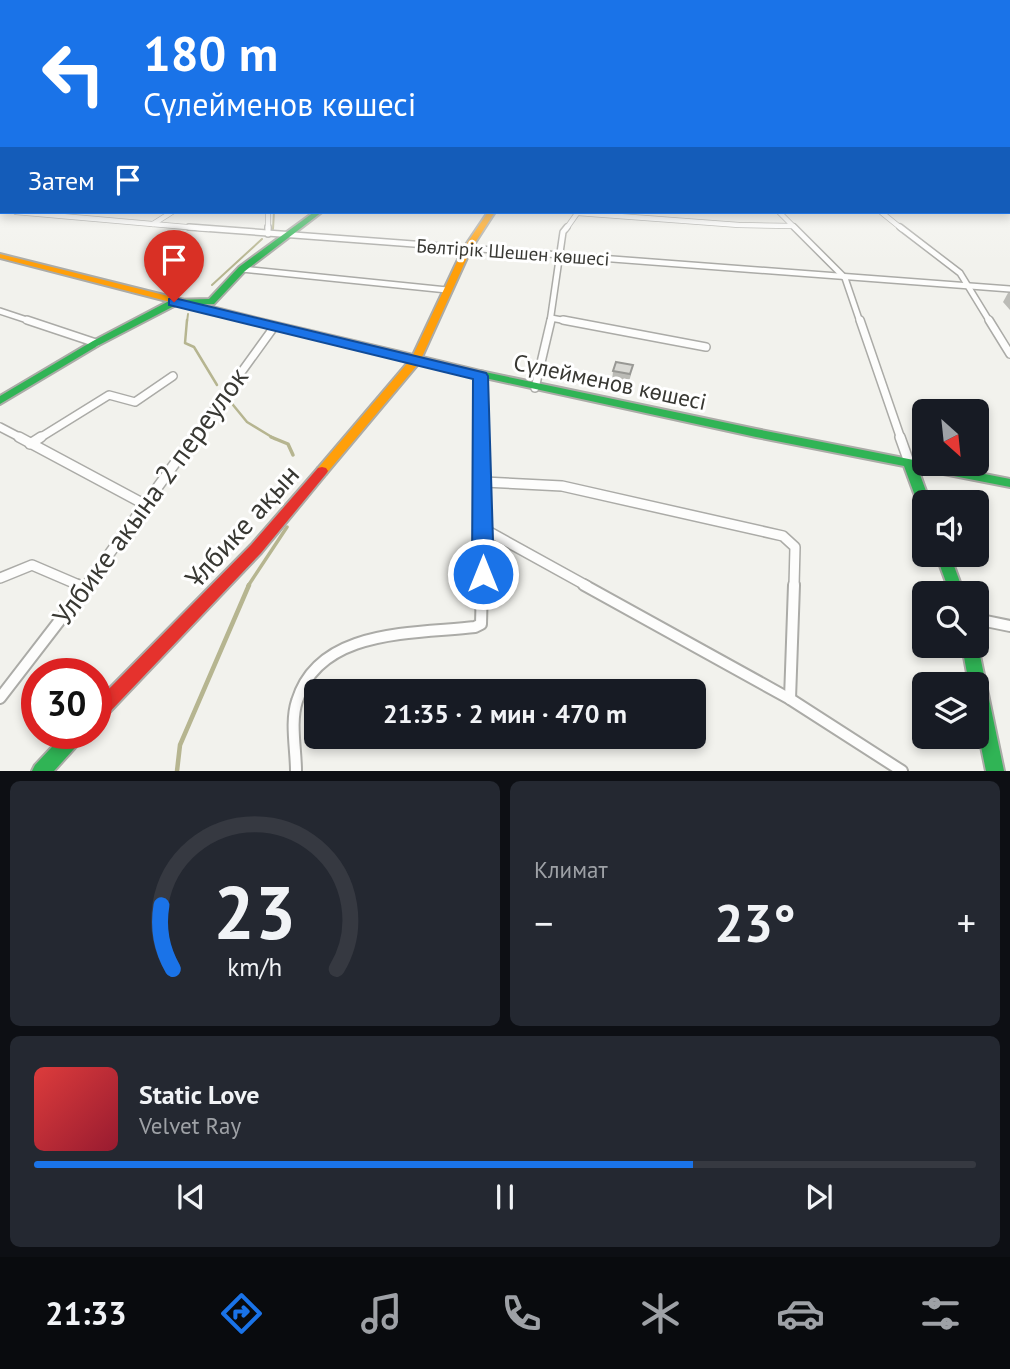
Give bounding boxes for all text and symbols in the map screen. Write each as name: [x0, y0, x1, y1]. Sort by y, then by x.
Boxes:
text: 180 m: [143, 21, 278, 85]
icon: left: [28, 28, 119, 119]
text: Сүлейменов көшесі: [143, 83, 416, 125]
icon: arrive: [109, 161, 147, 199]
text: Затем: [28, 164, 95, 197]
pin: [144, 230, 204, 302]
street label: Бөлтірік Шешен көшесі: [416, 233, 610, 271]
icon: arrive: [155, 241, 193, 279]
street label: Сүлейменов көшесі: [511, 347, 709, 416]
street label: Улбике акына 2 переулок: [43, 359, 256, 632]
north arrow: [912, 399, 989, 476]
map controls: [912, 399, 989, 749]
street label: Ұлбике ақын: [176, 456, 307, 595]
button: sound: [912, 490, 989, 567]
position arrow: [446, 537, 520, 611]
button: search: [912, 581, 989, 658]
speed limit sign: 30: [21, 658, 112, 749]
button: layers: [912, 672, 989, 749]
text: 21:35 · 2 мин · 470 m: [383, 697, 627, 730]
text: Климат: [534, 855, 608, 884]
text: 23: [214, 866, 296, 960]
text: 23°: [714, 889, 796, 956]
text: −: [534, 898, 553, 947]
text: +: [957, 898, 976, 947]
text: km/h: [228, 951, 282, 983]
text: Static Love: [139, 1078, 260, 1111]
text: Velvet Ray: [139, 1111, 241, 1140]
icon: previous: [172, 1178, 210, 1216]
icon: pause: [486, 1178, 524, 1216]
icon: next: [800, 1178, 838, 1216]
icon: directions: [217, 1289, 266, 1338]
icon: music: [357, 1289, 406, 1338]
icon: phone: [497, 1289, 546, 1338]
icon: climate: [636, 1289, 685, 1338]
icon: car: [776, 1289, 825, 1338]
icon: filters: [916, 1289, 965, 1338]
text: 21:33: [45, 1292, 127, 1334]

